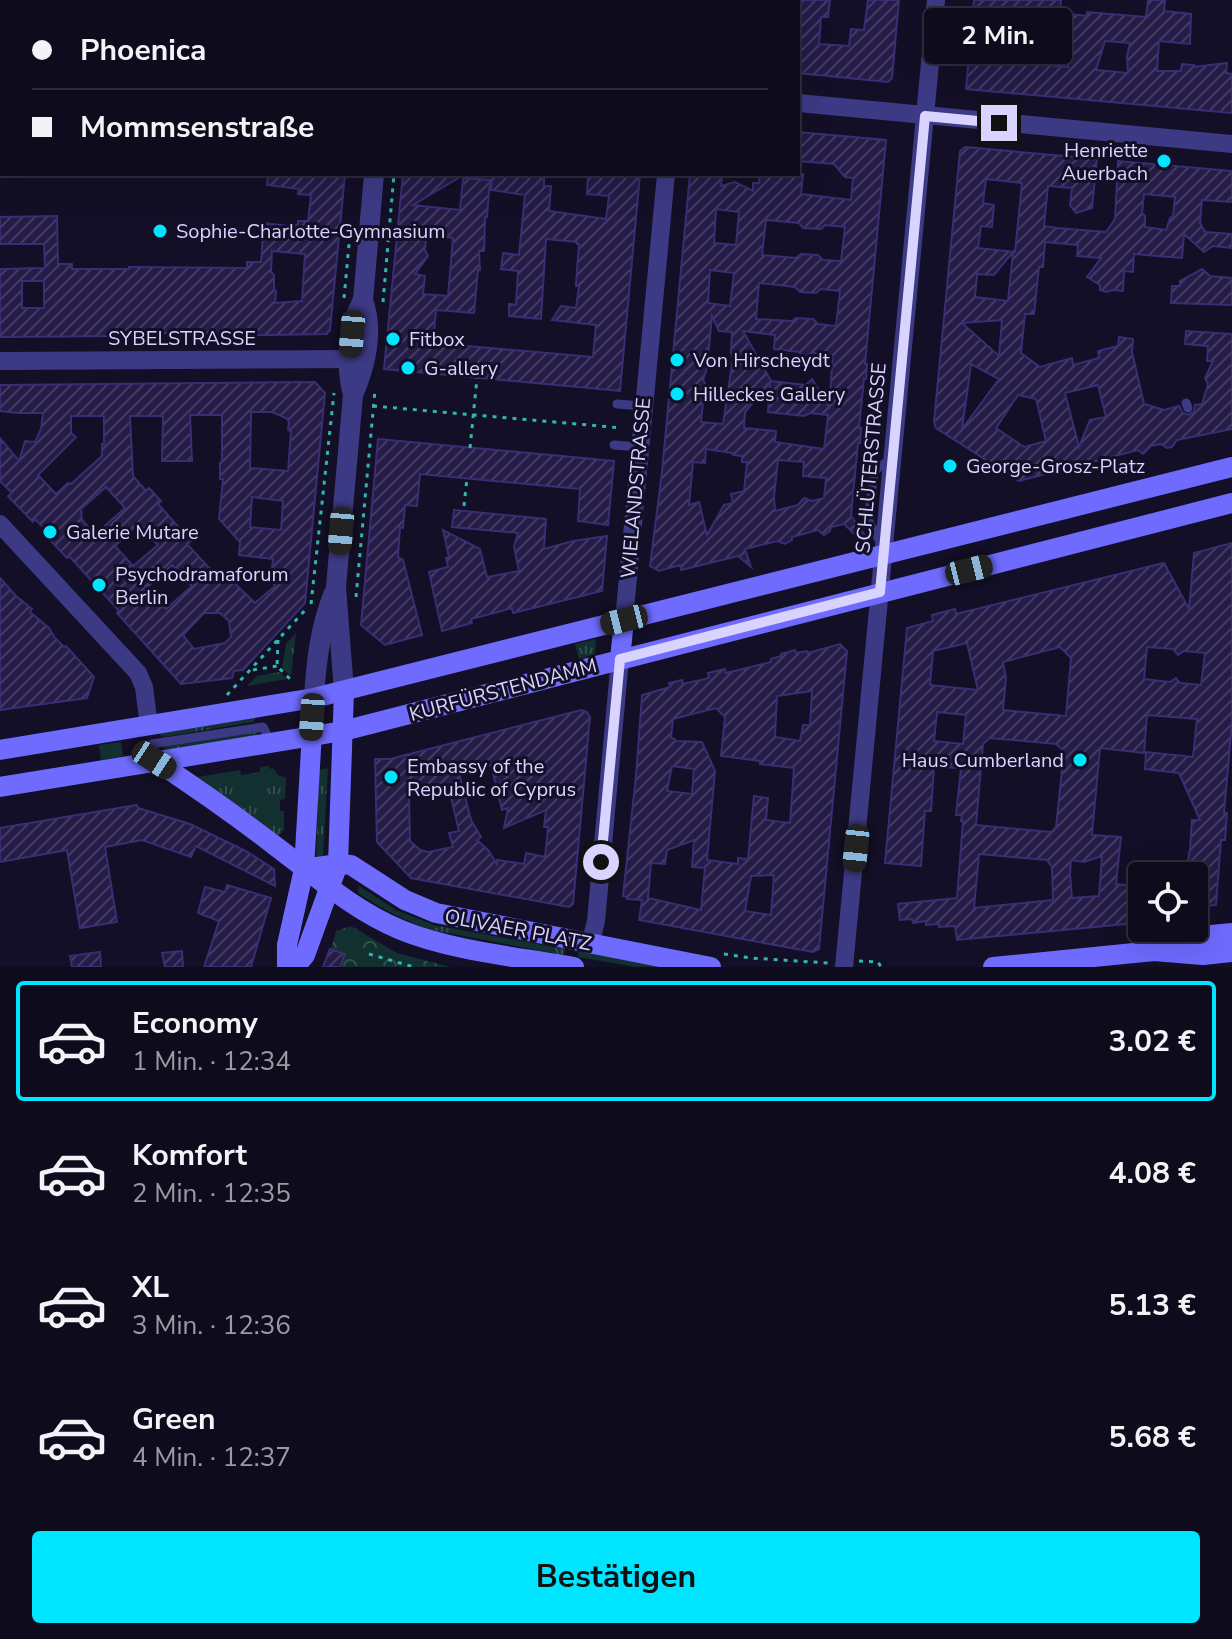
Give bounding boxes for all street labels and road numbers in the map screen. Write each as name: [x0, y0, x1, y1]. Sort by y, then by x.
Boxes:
street label: SYBELSTRASSE: [108, 325, 256, 352]
street label: SCHLÜTERSTRASSE: [849, 362, 893, 554]
street label: WIELANDSTRASSE: [615, 396, 657, 580]
street label: KURFÜRSTENDAMM: [406, 652, 600, 728]
street label: OLIVAER PLATZ: [442, 903, 594, 957]

